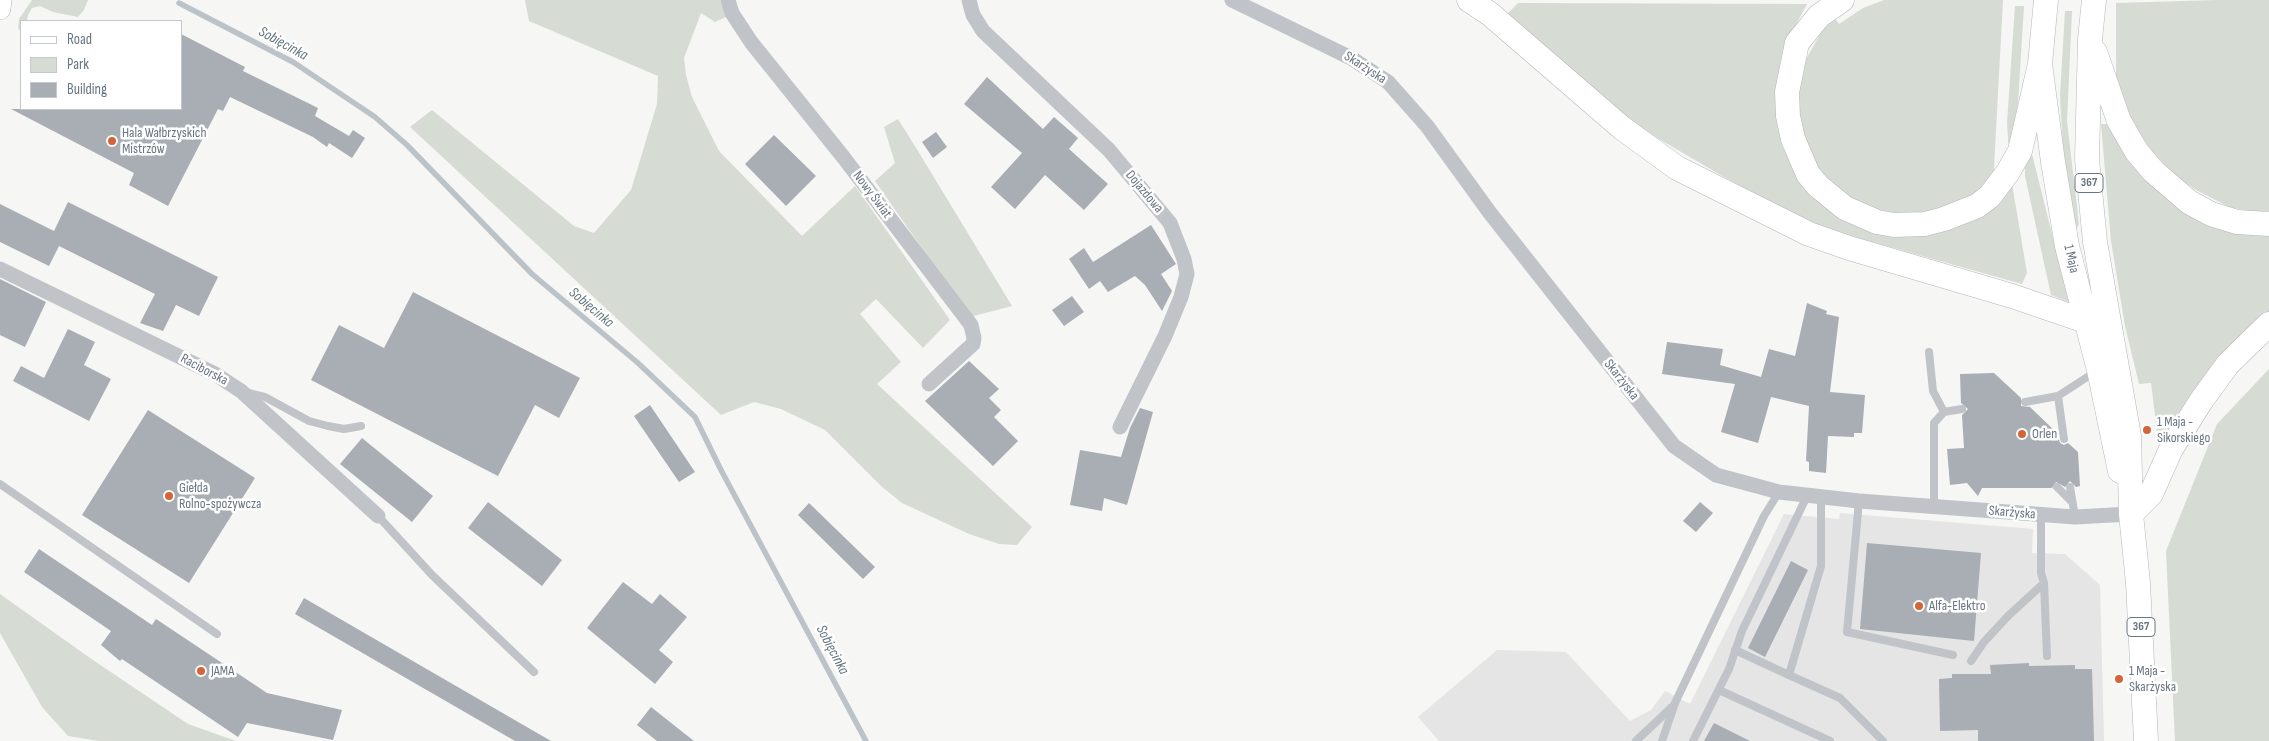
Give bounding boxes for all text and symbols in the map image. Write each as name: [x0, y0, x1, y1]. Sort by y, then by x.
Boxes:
legend: [20, 20, 182, 110]
water label: Sobięcinka: [255, 23, 311, 65]
text: Road: [67, 30, 92, 49]
street label: Skarżyska: [1341, 48, 1389, 88]
text: Park: [67, 55, 89, 74]
text: Building: [67, 80, 107, 99]
place label: Hala Wałbrzyskich Mistrzów: [122, 125, 206, 158]
marker: Hala Wałbrzyskich Mistrzów: [106, 135, 118, 147]
street label: Dojazdowa: [1121, 167, 1167, 217]
street label: Nowy Świat: [849, 168, 895, 222]
road number: 367: [2075, 174, 2103, 192]
street label: 1 Maja: [2060, 243, 2082, 275]
water label: Sobięcinka: [565, 284, 617, 332]
street label: Raciborska: [178, 351, 230, 389]
street label: Skarżyska: [1600, 356, 1642, 404]
place label: 1 Maja - Sikorskiego: [2157, 414, 2210, 447]
marker: 1 Maja - Sikorskiego: [2141, 424, 2153, 436]
place label: Orlen: [2032, 426, 2057, 442]
marker: Orlen: [2016, 428, 2028, 440]
place label: Giełda Rolno-spożywcza: [179, 480, 261, 512]
marker: Giełda Rolno-spożywcza: [163, 490, 175, 502]
street label: Skarżyska: [1988, 503, 2036, 523]
place label: Alfa-Elektro: [1929, 598, 1985, 614]
marker: Alfa-Elektro: [1913, 600, 1925, 612]
road number: 367: [2127, 618, 2155, 636]
water label: Sobięcinka: [812, 622, 852, 678]
place label: JAMA: [211, 663, 234, 679]
place label: 1 Maja - Skarżyska: [2129, 663, 2176, 696]
marker: JAMA: [195, 665, 207, 677]
marker: 1 Maja - Skarżyska: [2113, 673, 2125, 685]

